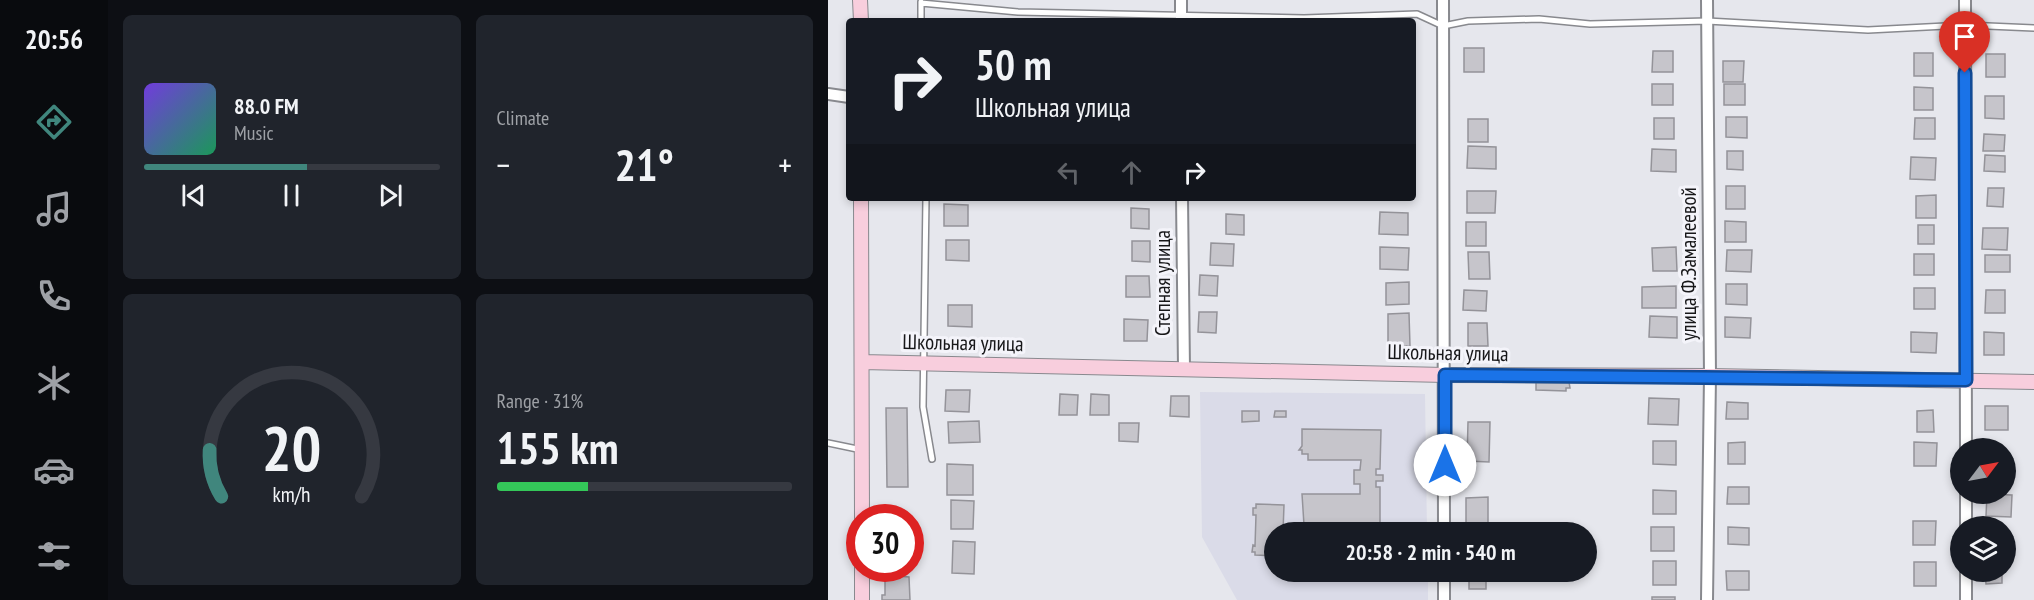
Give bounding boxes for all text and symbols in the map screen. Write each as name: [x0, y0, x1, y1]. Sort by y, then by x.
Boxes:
pin: [1939, 11, 1990, 73]
icon: arrive: [1948, 20, 1981, 53]
text: 20:56: [25, 22, 83, 56]
text: 50 m: [975, 37, 1052, 92]
icon: right: [876, 42, 954, 120]
text: Школьная улица: [975, 90, 1131, 124]
text: 88.0 FM: [234, 92, 299, 120]
icon: directions: [33, 101, 75, 143]
text: Climate: [497, 105, 549, 131]
text: Music: [234, 120, 274, 146]
text: 21°: [615, 135, 674, 193]
text: −: [497, 143, 510, 186]
text: +: [778, 143, 792, 186]
icon: left: [1052, 156, 1085, 189]
icon: ahead: [1115, 156, 1148, 189]
icon: right: [1178, 156, 1211, 189]
icon: previous: [177, 179, 210, 212]
icon: pause: [275, 179, 308, 212]
icon: next: [374, 179, 407, 212]
street label: улица Ф.Замалеевой: [1675, 187, 1702, 341]
icon: music: [33, 188, 75, 230]
street label: Степная улица: [1149, 230, 1176, 336]
icon: phone: [33, 275, 75, 317]
street label: Школьная улица: [902, 328, 1024, 357]
street label: Школьная улица: [1387, 338, 1509, 367]
icon: climate: [33, 362, 75, 404]
text: Range · 31%: [497, 388, 583, 414]
text: 20: [262, 407, 322, 488]
text: 155 km: [497, 418, 619, 476]
position arrow: [1413, 433, 1477, 497]
north arrow: [1950, 438, 2016, 504]
map controls: [1950, 438, 2016, 582]
icon: car: [33, 449, 75, 491]
text: km/h: [273, 480, 311, 508]
speed limit sign: 30: [846, 504, 924, 582]
button: layers: [1950, 516, 2016, 582]
icon: filters: [33, 535, 75, 577]
text: 20:58 · 2 min · 540 m: [1345, 538, 1516, 566]

